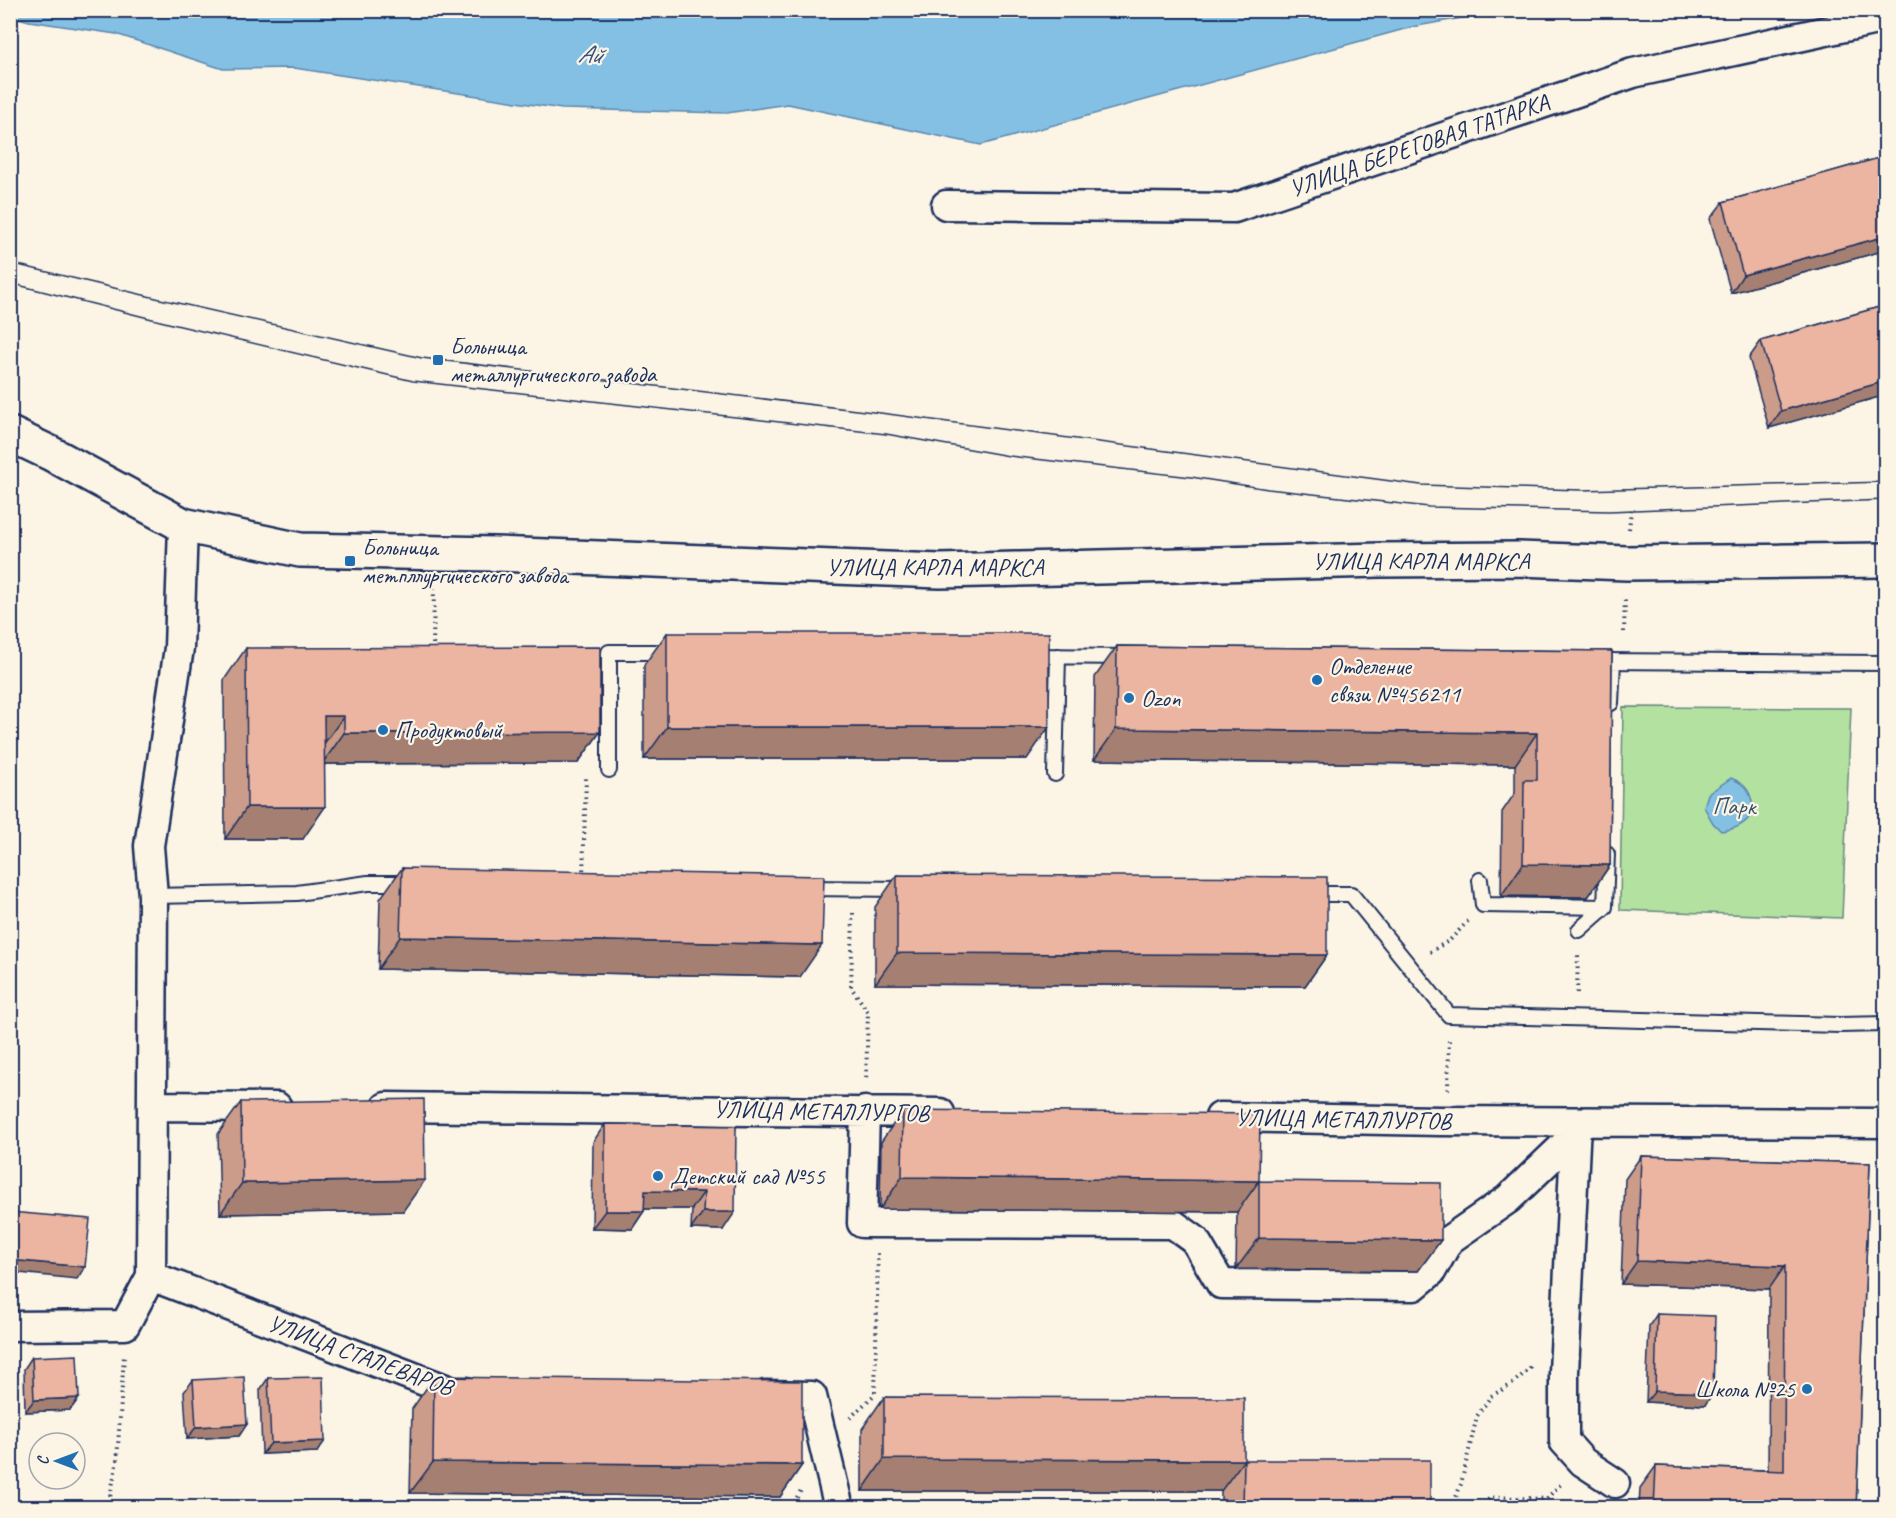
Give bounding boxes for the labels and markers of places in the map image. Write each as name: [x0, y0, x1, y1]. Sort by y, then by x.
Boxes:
place label: Больница металлургического завода: [450, 331, 658, 389]
marker: Больница металлургического завода: [431, 353, 445, 367]
place label: Больница метпллургического завода: [362, 532, 570, 590]
marker: Больница метпллургического завода: [343, 554, 357, 568]
place label: Отделение связи №456211: [1329, 651, 1461, 709]
marker: Отделение связи №456211: [1310, 673, 1324, 687]
place label: Ozon: [1141, 683, 1181, 713]
marker: Ozon: [1122, 691, 1136, 705]
place label: Продуктовый: [395, 715, 504, 745]
marker: Продуктовый: [376, 723, 390, 737]
place label: Детский сад №55: [670, 1161, 826, 1191]
marker: Детский сад №55: [651, 1169, 665, 1183]
place label: Школа №25: [1695, 1374, 1796, 1404]
marker: Школа №25: [1800, 1382, 1814, 1396]

